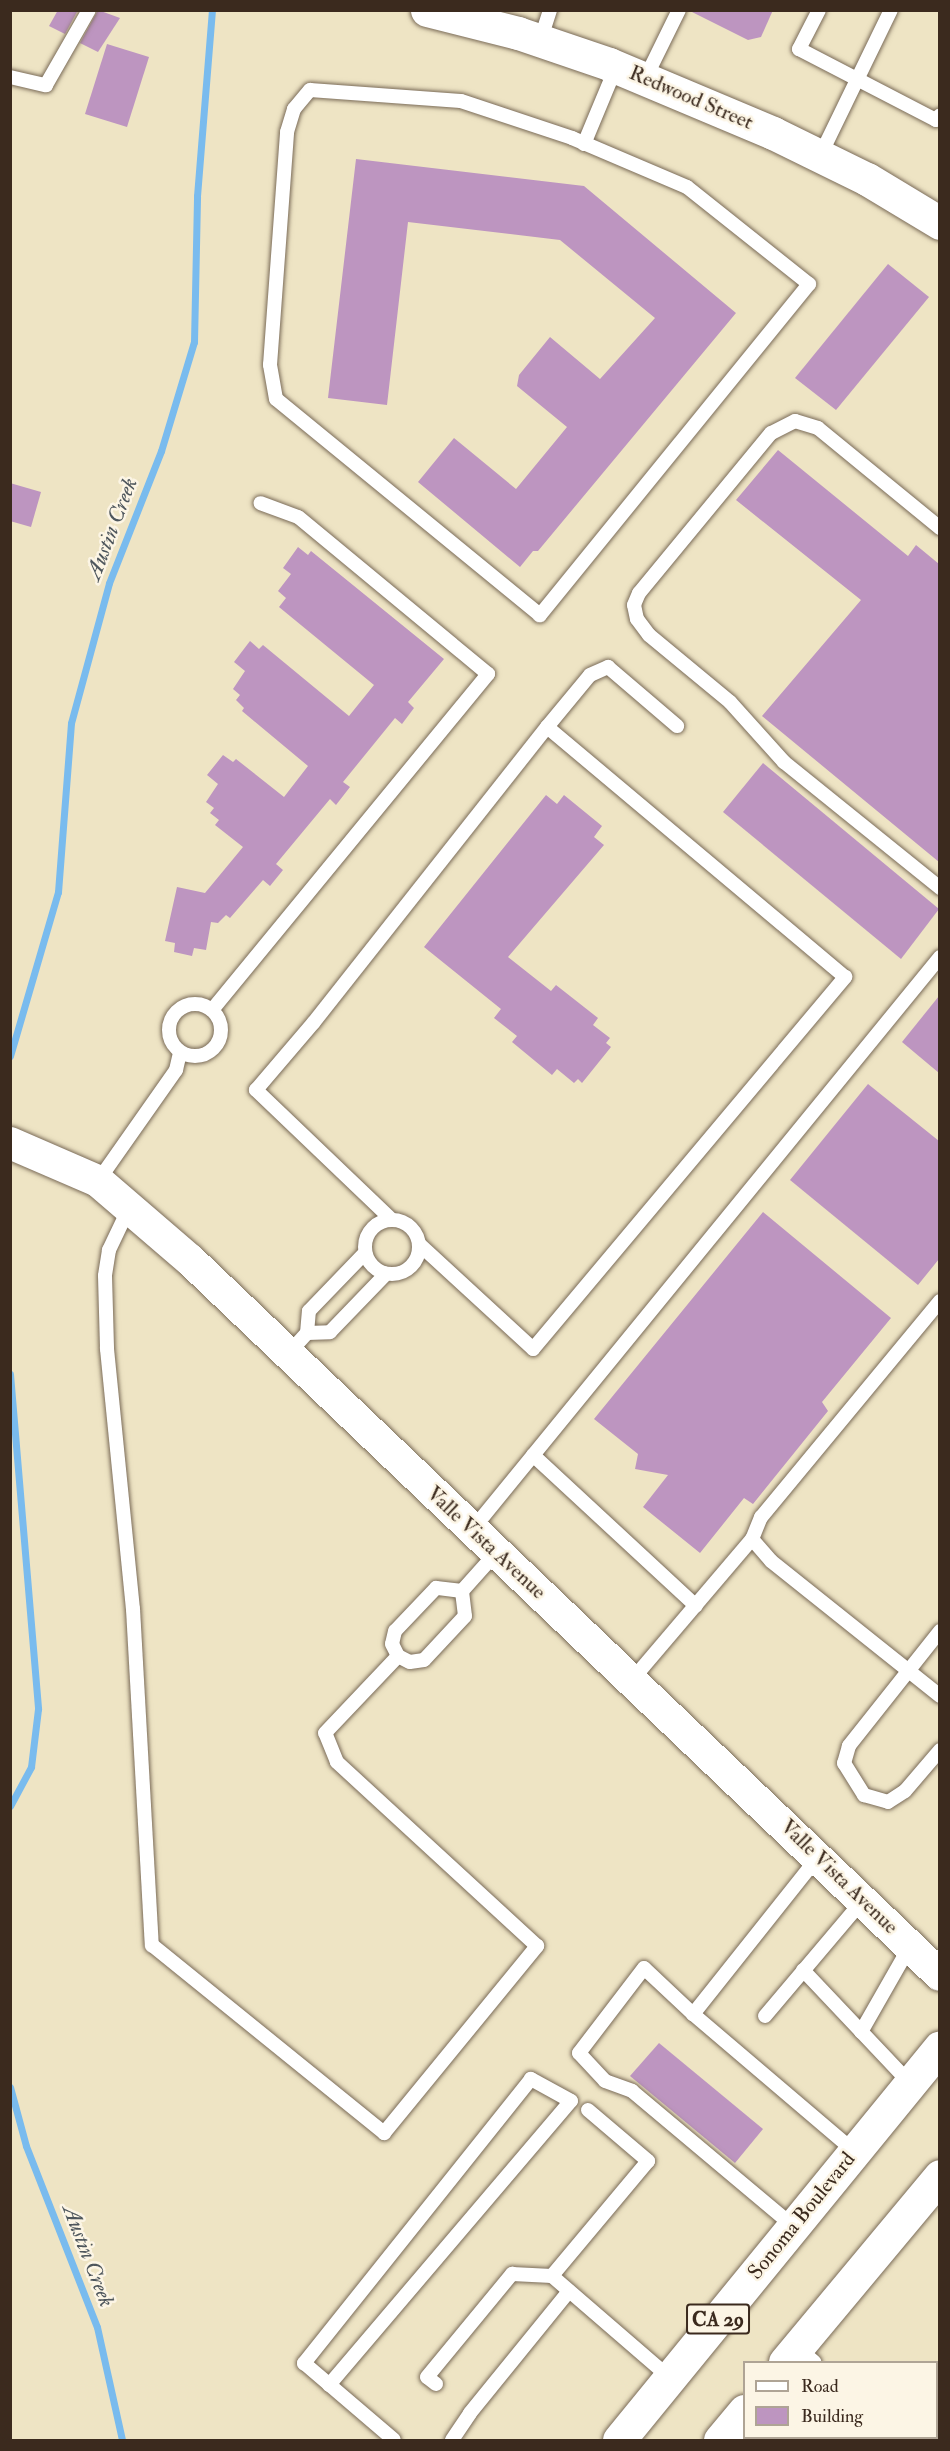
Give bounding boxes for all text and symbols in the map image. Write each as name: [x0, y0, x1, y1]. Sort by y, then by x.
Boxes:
street label: Redwood Street: [625, 61, 757, 135]
water label: Austin Creek: [80, 474, 144, 584]
street label: Valle Vista Avenue: [421, 1481, 551, 1605]
street label: Valle Vista Avenue: [775, 1815, 903, 1939]
street label: Sonoma Boulevard: [743, 2147, 861, 2285]
water label: Austin Creek: [56, 2201, 120, 2311]
road number: CA 29: [685, 2302, 751, 2336]
legend: [743, 2361, 938, 2439]
text: Road: [801, 2375, 839, 2398]
text: Building: [801, 2405, 863, 2428]

